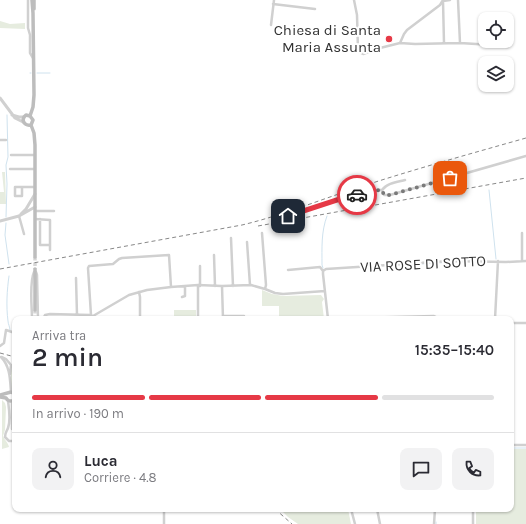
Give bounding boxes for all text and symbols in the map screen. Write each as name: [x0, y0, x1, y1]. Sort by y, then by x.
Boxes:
map controls: [478, 12, 514, 92]
button: locate: [478, 12, 514, 48]
place label: Chiesa di Santa Maria Assunta: [274, 21, 381, 56]
marker: Chiesa di Santa Maria Assunta: [384, 34, 394, 44]
button: layers: [478, 56, 514, 92]
pin: [433, 161, 467, 195]
icon: bag: [439, 167, 461, 189]
courier: [337, 175, 377, 215]
icon: car: [346, 184, 368, 206]
pin: [271, 199, 305, 233]
icon: home: [277, 205, 299, 227]
street label: VIA ROSE DI SOTTO: [360, 252, 486, 276]
text: Arriva tra: [32, 328, 86, 343]
text: 15:35–15:40: [415, 341, 494, 359]
text: 2 min: [32, 342, 103, 373]
text: In arrivo · 190 m: [32, 406, 124, 421]
button: person: [32, 448, 74, 490]
button: chat: [400, 448, 442, 490]
button: phone: [452, 448, 494, 490]
text: Luca: [84, 452, 118, 470]
text: Corriere · 4.8: [84, 470, 156, 485]

